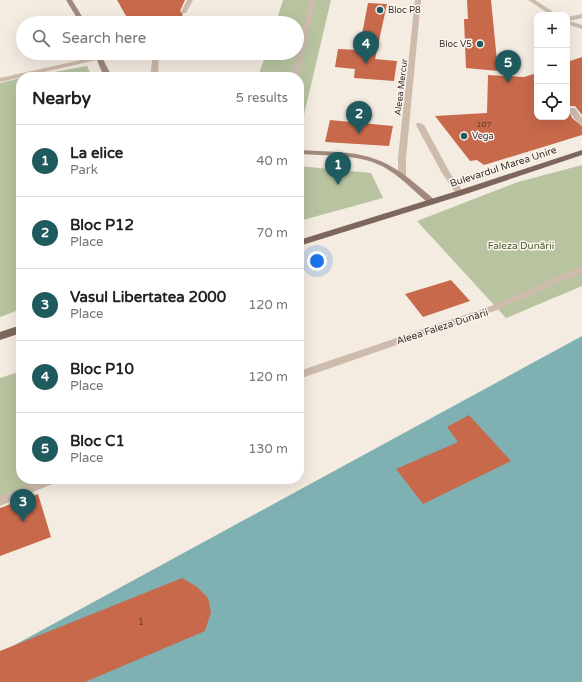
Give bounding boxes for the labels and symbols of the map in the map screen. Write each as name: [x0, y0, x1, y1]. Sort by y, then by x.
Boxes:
marker: Bloc P8: [375, 5, 385, 15]
place label: Bloc P8: [388, 5, 421, 16]
pin: 4: [353, 31, 379, 64]
place label: Bloc V5: [439, 39, 472, 50]
marker: Bloc V5: [475, 39, 485, 49]
pin: 5: [495, 50, 521, 83]
street label: Aleea Mercur: [393, 57, 411, 116]
pin: 2: [346, 101, 372, 134]
house number: 107: [476, 120, 492, 129]
marker: Vega: [459, 131, 469, 141]
place label: Vega: [472, 131, 494, 142]
street label: Bulevardul Marea Unire: [449, 144, 558, 190]
pin: 1: [325, 152, 351, 185]
park label: Faleza Dunării: [488, 240, 554, 252]
your location: [307, 251, 327, 271]
street label: Aleea Faleza Dunării: [395, 306, 490, 347]
pin: 3: [10, 489, 36, 522]
house number: 1: [138, 616, 144, 628]

